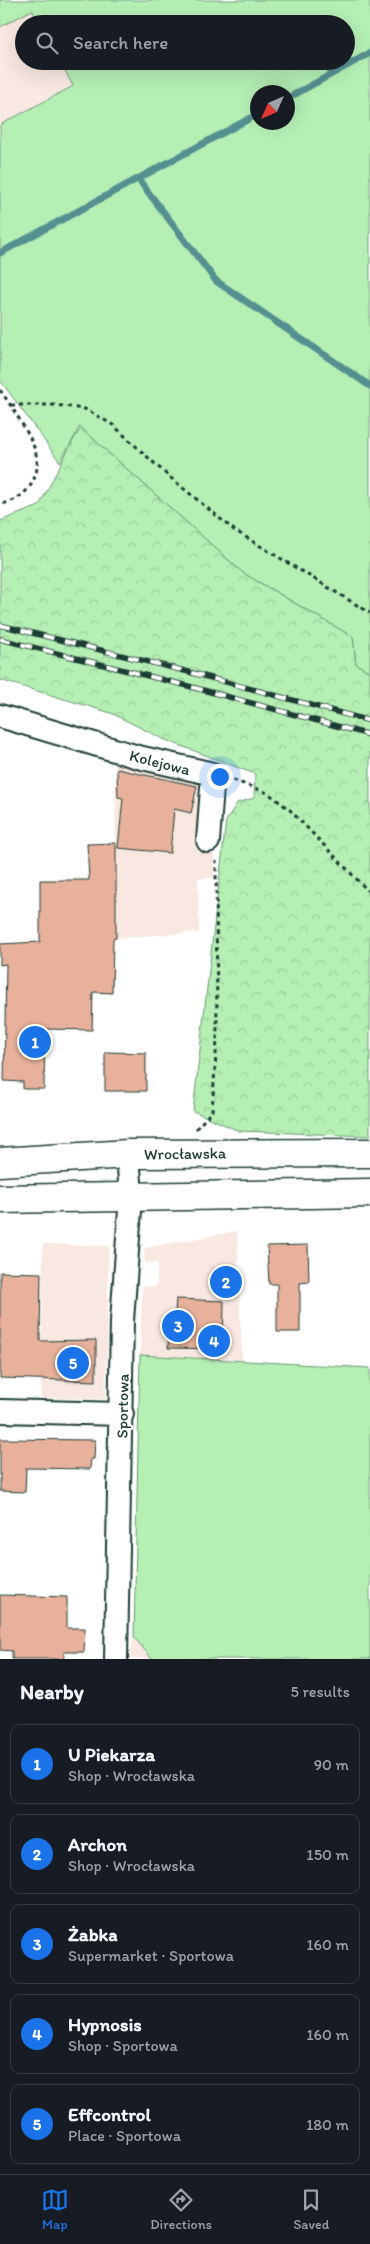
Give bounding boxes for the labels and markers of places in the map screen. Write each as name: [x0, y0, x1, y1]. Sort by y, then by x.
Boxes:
pin: 1: [19, 1023, 51, 1061]
pin: 2: [210, 1263, 242, 1301]
pin: 3: [162, 1307, 194, 1345]
pin: 4: [198, 1322, 230, 1360]
pin: 5: [57, 1344, 89, 1382]

